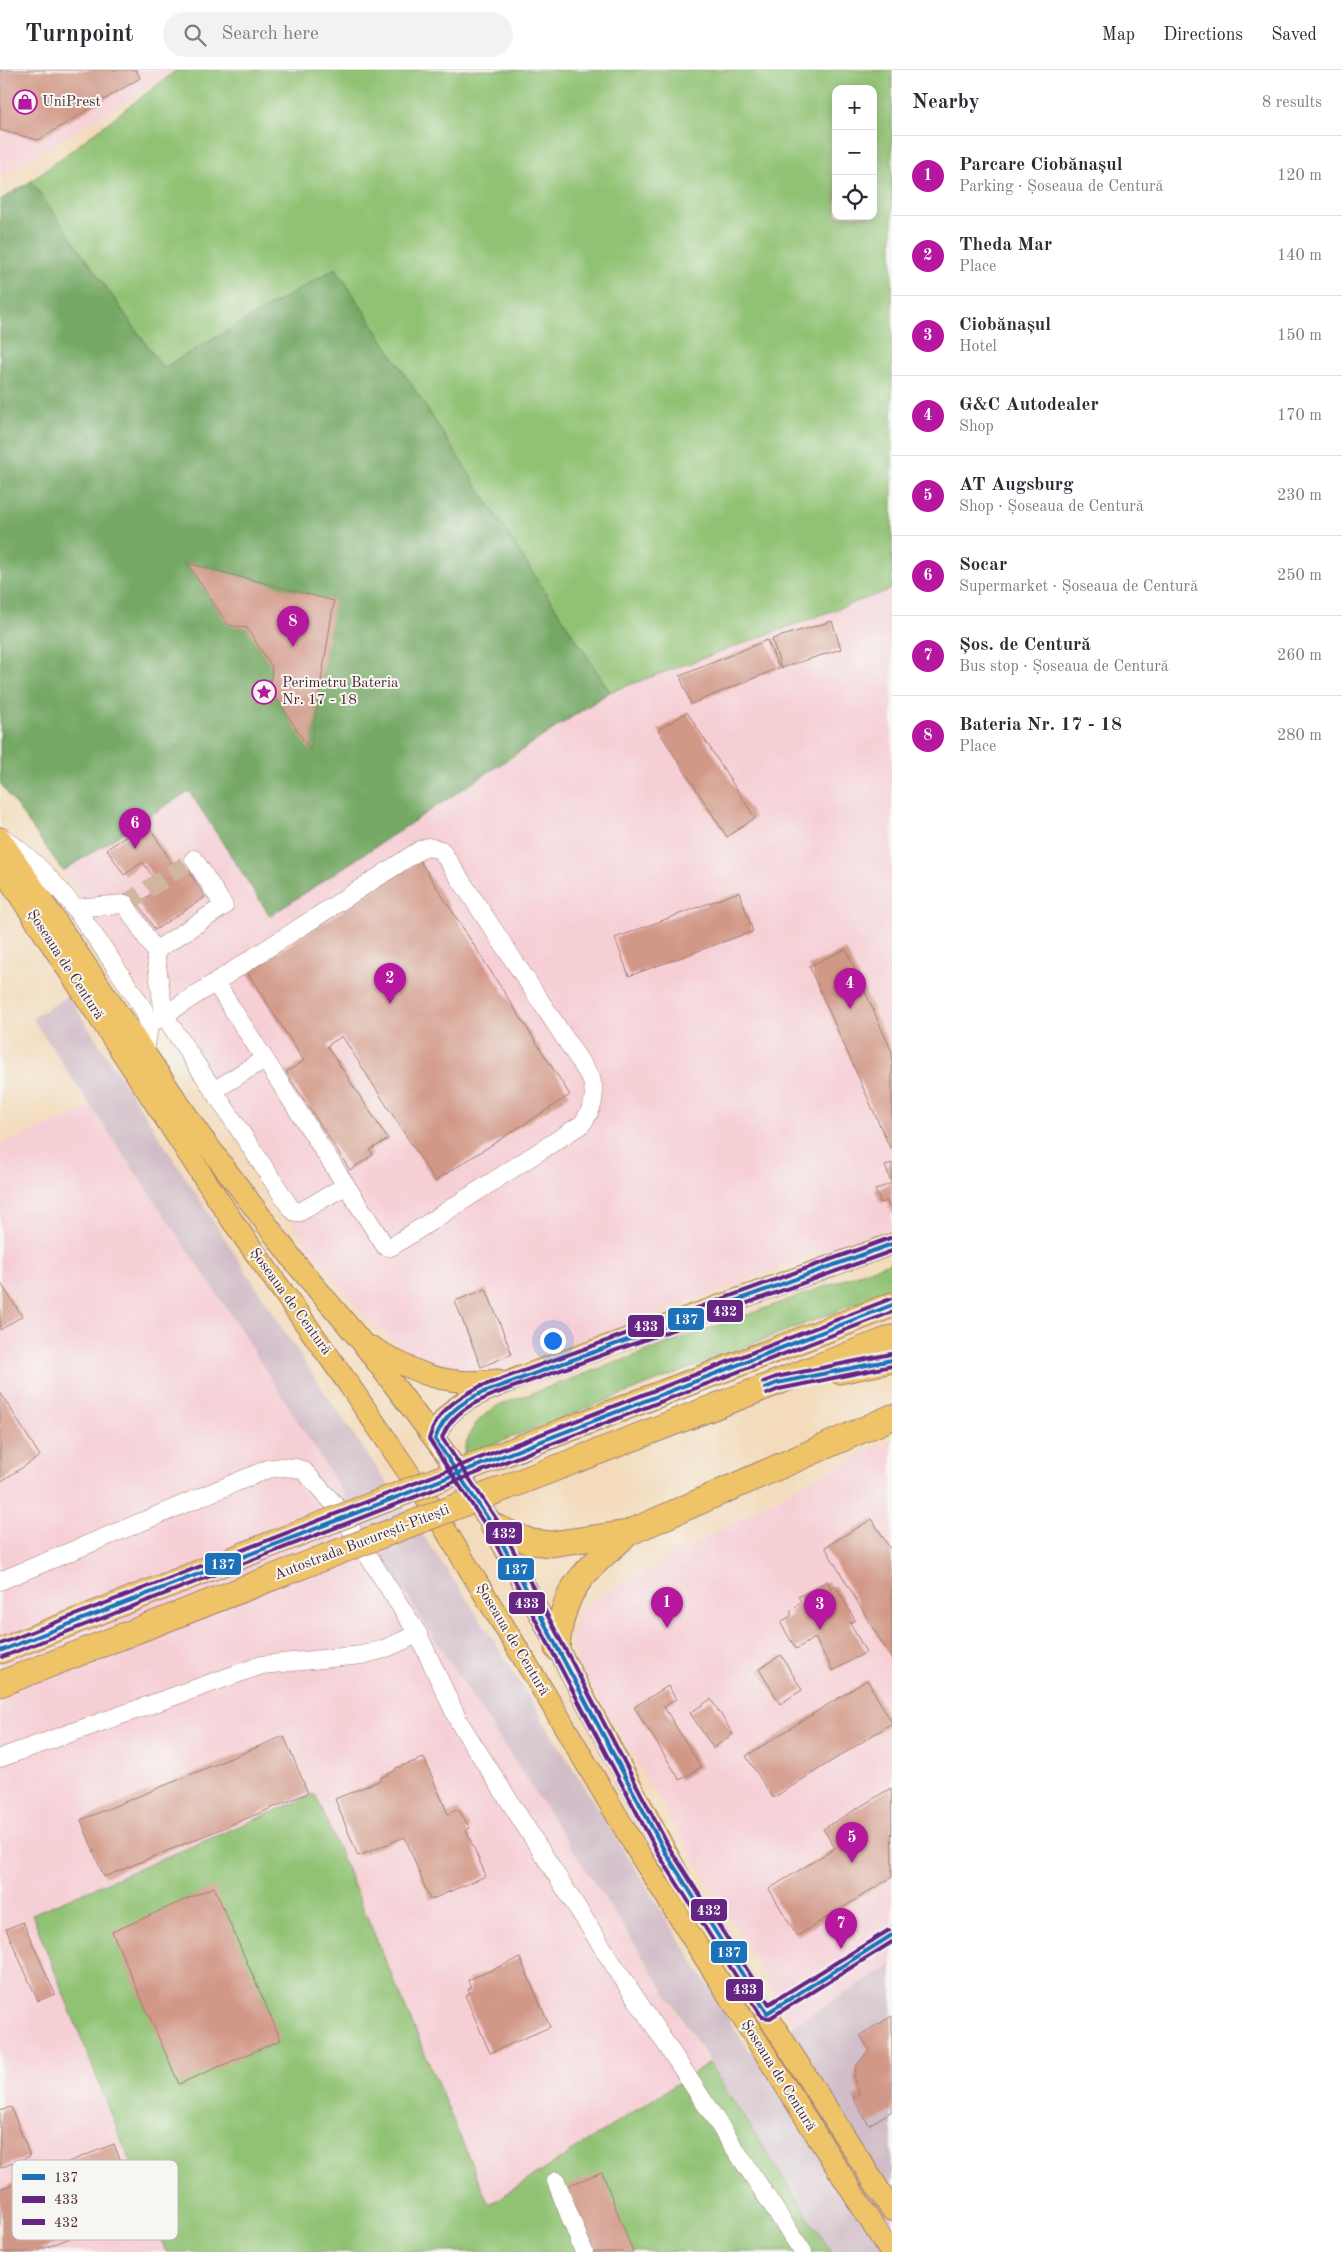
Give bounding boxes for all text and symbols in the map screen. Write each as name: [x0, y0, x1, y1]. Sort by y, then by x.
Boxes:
search box: [163, 12, 513, 57]
icon: search: [181, 21, 209, 49]
text: Turnpoint: [25, 23, 133, 47]
text: Search here: [221, 25, 319, 44]
text: Map: [1102, 26, 1135, 44]
text: Directions: [1163, 26, 1243, 44]
text: Saved: [1271, 26, 1317, 44]
map controls: [832, 85, 877, 220]
button: +: [832, 85, 877, 130]
shop icon: UniPrest: [12, 89, 38, 115]
text: Nearby: [912, 92, 980, 113]
place label: UniPrest: [42, 95, 101, 110]
text: 8 results: [1262, 95, 1322, 111]
button: −: [832, 130, 877, 175]
text: Parcare Ciobănașul: [959, 156, 1123, 175]
text: 1: [923, 168, 933, 184]
text: 120 m: [1277, 168, 1322, 184]
button: locate: [832, 175, 877, 220]
text: Parking · Șoseaua de Centură: [959, 179, 1164, 195]
text: Theda Mar: [959, 236, 1052, 255]
text: 2: [923, 248, 933, 264]
text: 140 m: [1277, 248, 1322, 264]
text: Place: [959, 259, 996, 275]
text: Ciobănașul: [959, 316, 1051, 335]
text: 3: [923, 328, 933, 344]
text: 150 m: [1277, 328, 1322, 344]
text: Hotel: [959, 339, 997, 355]
text: G&C Autodealer: [959, 396, 1099, 415]
text: 4: [923, 408, 933, 424]
text: 170 m: [1277, 408, 1322, 424]
text: Shop: [959, 419, 994, 435]
text: AT Augsburg: [959, 476, 1074, 495]
text: 5: [923, 488, 933, 504]
text: 230 m: [1277, 488, 1322, 504]
text: Shop · Șoseaua de Centură: [959, 499, 1144, 515]
text: Socar: [959, 556, 1007, 575]
text: 6: [923, 568, 933, 584]
text: 250 m: [1277, 568, 1322, 584]
text: Supermarket · Șoseaua de Centură: [959, 579, 1198, 595]
pin: 8: [277, 606, 309, 647]
text: Șos. de Centură: [959, 636, 1091, 655]
text: 7: [923, 648, 933, 664]
text: 260 m: [1277, 648, 1322, 664]
text: Bus stop · Șoseaua de Centură: [959, 659, 1169, 675]
place label: Perimetru Bateria Nr. 17 - 18: [282, 676, 399, 708]
place icon: Perimetru Bateria Nr. 17 - 18: [251, 679, 277, 705]
text: Bateria Nr. 17 - 18: [959, 716, 1122, 735]
text: 8: [923, 728, 933, 744]
text: 280 m: [1277, 728, 1322, 744]
text: Place: [959, 739, 996, 755]
pin: 6: [119, 808, 151, 849]
street label: Șoseaua de Centură: [24, 907, 106, 1023]
pin: 2: [374, 963, 406, 1004]
pin: 4: [834, 968, 866, 1009]
street label: Șoseaua de Centură: [246, 1246, 334, 1359]
line badge: 432: [706, 1299, 744, 1323]
text: 432: [713, 1305, 737, 1319]
line badge: 137: [667, 1307, 705, 1331]
text: 137: [674, 1313, 698, 1327]
line badge: 433: [627, 1314, 665, 1338]
text: 433: [634, 1320, 658, 1334]
your location: [540, 1328, 566, 1354]
street label: Autostrada București-Pitești: [272, 1503, 452, 1583]
line badge: 432: [485, 1521, 523, 1545]
text: 432: [492, 1527, 516, 1541]
line badge: 137: [204, 1552, 242, 1576]
line badge: 137: [497, 1557, 535, 1581]
text: 137: [211, 1558, 235, 1572]
text: 137: [504, 1563, 528, 1577]
street label: Șoseaua de Centură: [473, 1581, 552, 1699]
pin: 1: [651, 1587, 683, 1628]
pin: 3: [804, 1589, 836, 1630]
line badge: 433: [508, 1591, 546, 1615]
text: 433: [515, 1597, 539, 1611]
pin: 5: [836, 1822, 868, 1863]
line badge: 432: [690, 1898, 728, 1922]
text: 432: [697, 1904, 721, 1918]
pin: 7: [825, 1908, 857, 1949]
line badge: 137: [710, 1940, 748, 1964]
text: 137: [717, 1946, 741, 1960]
line badge: 433: [725, 1978, 764, 2002]
text: 433: [733, 1983, 757, 1997]
street label: Șoseaua de Centură: [738, 2018, 819, 2135]
legend: [12, 2160, 178, 2240]
text: 137: [54, 2171, 78, 2185]
text: 433: [54, 2193, 78, 2207]
text: 432: [54, 2216, 78, 2230]

